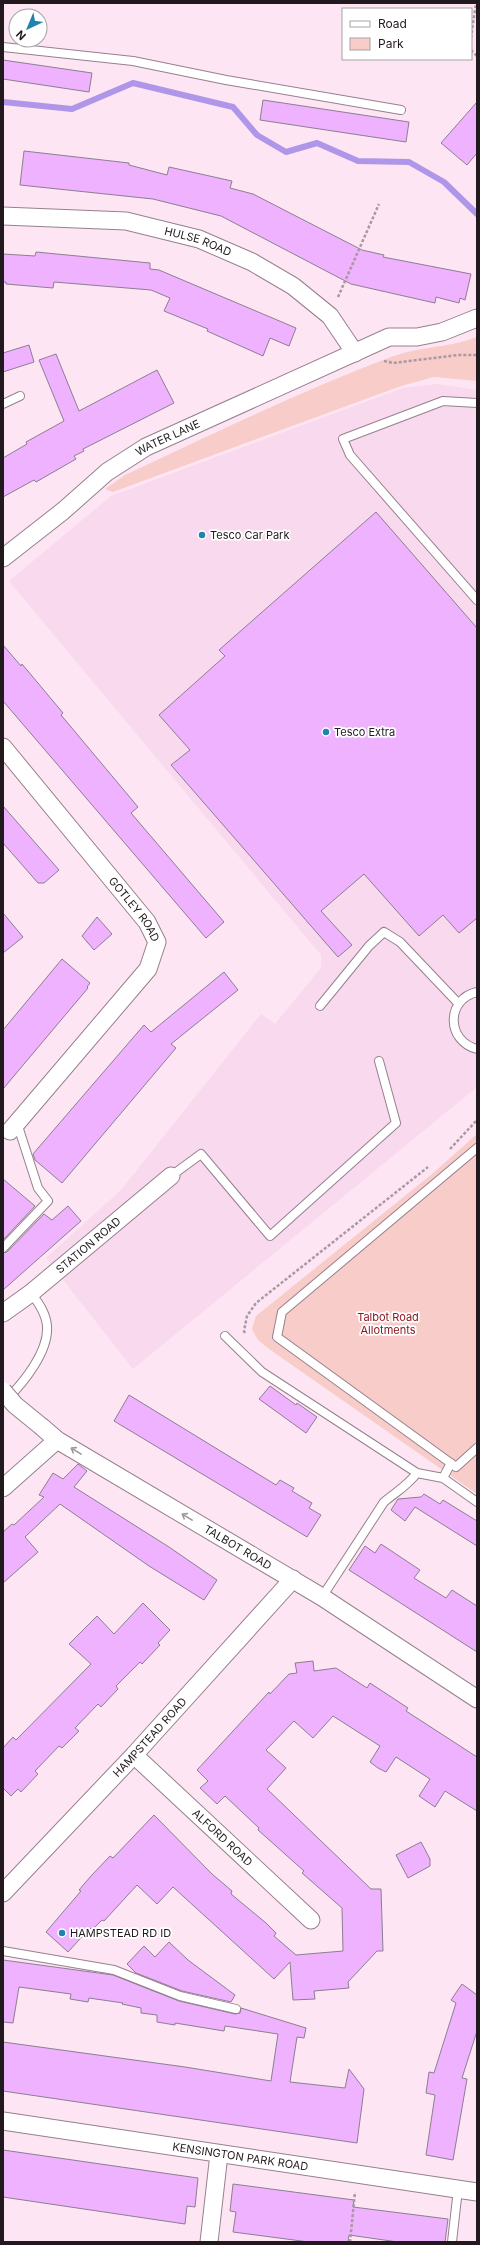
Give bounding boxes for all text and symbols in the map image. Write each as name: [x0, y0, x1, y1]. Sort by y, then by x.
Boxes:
north arrow: [8, 8, 48, 48]
legend: [342, 8, 472, 60]
text: Road: [378, 16, 407, 31]
text: N: [13, 27, 29, 43]
text: Park: [378, 36, 404, 51]
street label: HULSE ROAD: [163, 224, 234, 259]
street label: WATER LANE: [133, 417, 202, 459]
place label: Tesco Car Park: [210, 528, 289, 542]
marker: Tesco Car Park: [197, 530, 207, 540]
place label: Tesco Extra: [334, 725, 395, 739]
marker: Tesco Extra: [321, 727, 331, 737]
street label: GOTLEY ROAD: [106, 874, 163, 944]
street label: STATION ROAD: [53, 1214, 124, 1276]
park label: Talbot Road Allotments: [357, 1310, 419, 1337]
one-way arrow: [70, 1446, 82, 1454]
one-way arrow: [181, 1512, 193, 1520]
street label: TALBOT ROAD: [201, 1522, 274, 1573]
street label: HAMPSTEAD ROAD: [110, 1695, 190, 1780]
street label: ALFORD ROAD: [189, 1806, 256, 1869]
place label: HAMPSTEAD RD ID: [70, 1926, 171, 1940]
marker: HAMPSTEAD RD ID: [57, 1928, 67, 1938]
street label: KENSINGTON PARK ROAD: [171, 2139, 309, 2174]

